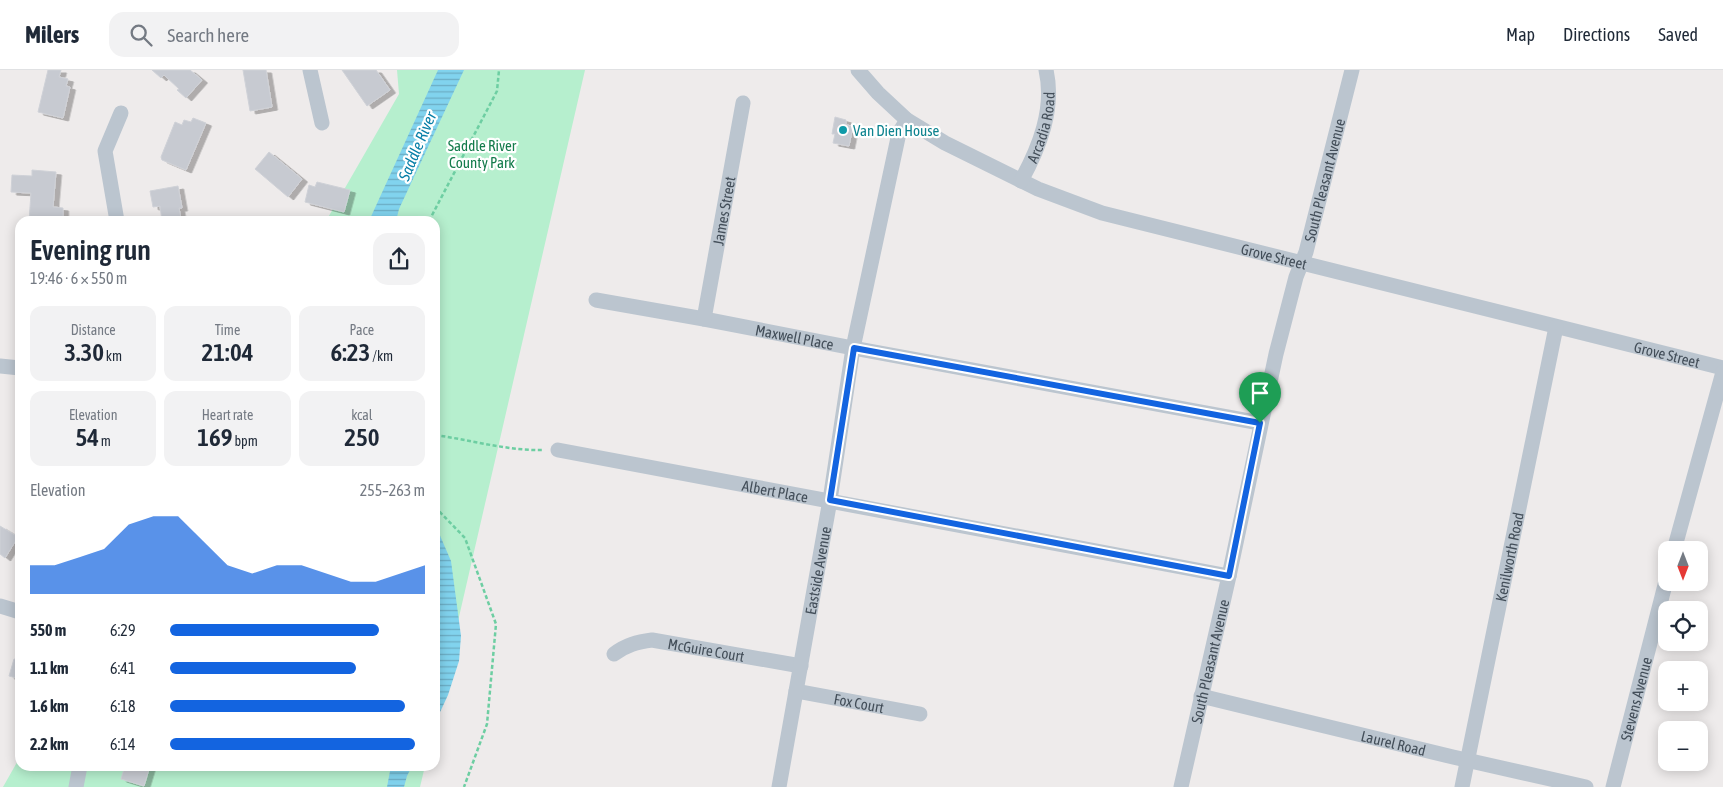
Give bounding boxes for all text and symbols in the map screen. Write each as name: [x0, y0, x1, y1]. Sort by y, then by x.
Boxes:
search box: [109, 12, 459, 57]
text: Milers: [25, 21, 79, 48]
icon: search: [127, 21, 155, 49]
text: Search here: [167, 24, 249, 46]
text: Map: [1506, 24, 1535, 45]
text: Directions: [1563, 24, 1630, 45]
text: Saved: [1658, 24, 1698, 45]
street label: Arcadia Road: [1023, 92, 1057, 165]
water label: Saddle River: [394, 108, 440, 184]
street label: South Pleasant Avenue: [1300, 116, 1348, 244]
place label: Van Dien House: [853, 122, 940, 139]
marker: Van Dien House: [837, 124, 849, 136]
park label: Saddle River County Park: [448, 137, 517, 171]
street label: James Street: [709, 175, 738, 247]
button: share: [373, 233, 425, 285]
text: Evening run: [30, 234, 151, 266]
street label: Grove Street: [1239, 240, 1309, 272]
text: 19:46 · 6 × 550 m: [30, 269, 127, 287]
street label: Maxwell Place: [754, 321, 835, 353]
text: Distance: [71, 322, 116, 338]
text: Time: [215, 322, 240, 338]
text: Pace: [350, 322, 374, 338]
text: 3.30: [64, 338, 104, 366]
text: 21:04: [202, 338, 253, 366]
text: 6:23: [331, 338, 370, 366]
street label: Grove Street: [1632, 338, 1702, 370]
text: km: [104, 348, 122, 364]
text: /km: [370, 348, 393, 364]
pin: [1239, 372, 1281, 423]
icon: arrive: [1246, 379, 1274, 407]
text: Elevation: [69, 407, 117, 423]
text: Heart rate: [202, 407, 253, 423]
text: kcal: [351, 407, 372, 423]
text: 54: [75, 423, 99, 451]
text: 169: [197, 423, 232, 451]
text: 250: [344, 423, 379, 451]
text: m: [99, 433, 111, 449]
text: bpm: [232, 433, 258, 449]
street label: Albert Place: [741, 476, 810, 505]
text: Elevation: [30, 481, 85, 499]
text: 255–263 m: [360, 481, 425, 499]
street label: Kenilworth Road: [1492, 511, 1526, 603]
street label: Eastside Avenue: [801, 525, 834, 616]
north arrow: [1658, 541, 1708, 591]
map controls: [1658, 541, 1708, 771]
street label: South Pleasant Avenue: [1187, 597, 1232, 725]
button: locate: [1658, 601, 1708, 651]
text: 550 m: [30, 621, 66, 639]
text: 6:29: [110, 621, 135, 639]
street label: McGuire Court: [667, 634, 746, 664]
street label: Stevens Avenue: [1617, 655, 1655, 743]
text: 1.1 km: [30, 659, 69, 677]
text: 6:41: [110, 659, 135, 677]
button: +: [1658, 661, 1708, 711]
street label: Fox Court: [833, 690, 885, 716]
text: 1.6 km: [30, 697, 69, 715]
text: 6:18: [110, 697, 135, 715]
button: −: [1658, 721, 1708, 771]
street label: Laurel Road: [1359, 727, 1428, 759]
text: 2.2 km: [30, 735, 69, 753]
text: 6:14: [110, 735, 135, 753]

